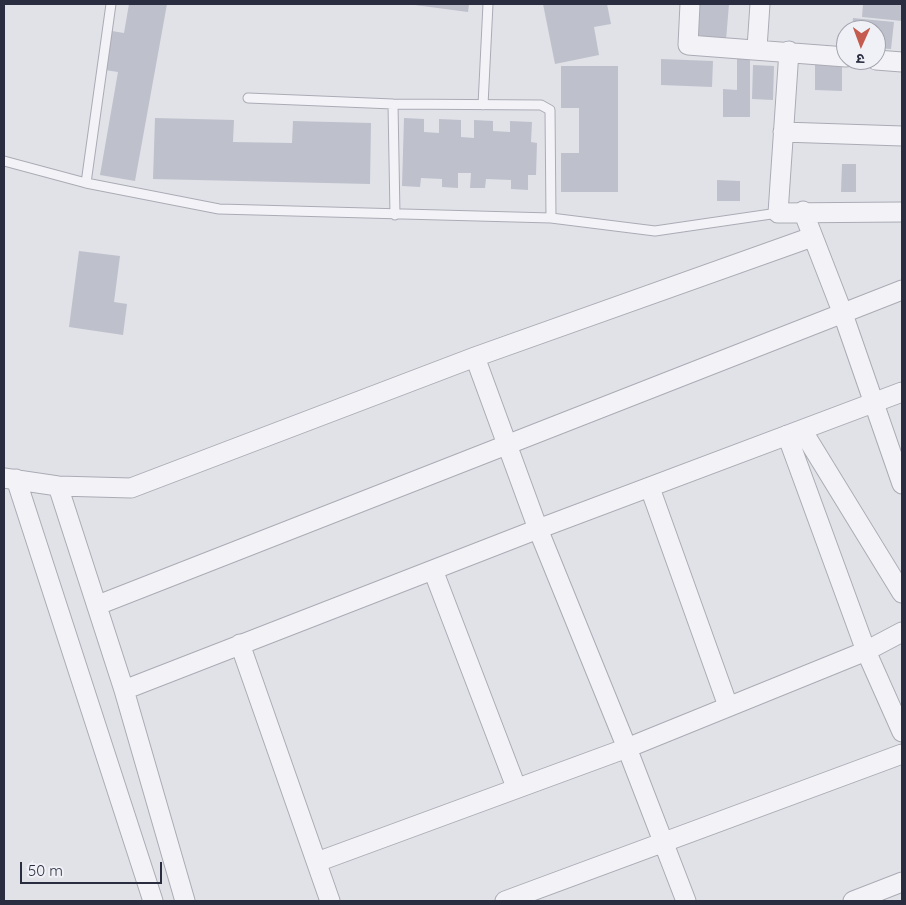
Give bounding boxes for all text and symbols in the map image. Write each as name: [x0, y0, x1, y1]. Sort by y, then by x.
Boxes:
north arrow: [836, 20, 886, 70]
text: उ: [856, 50, 865, 68]
scale bar: [22, 852, 165, 884]
text: 50 m: [28, 861, 63, 880]

